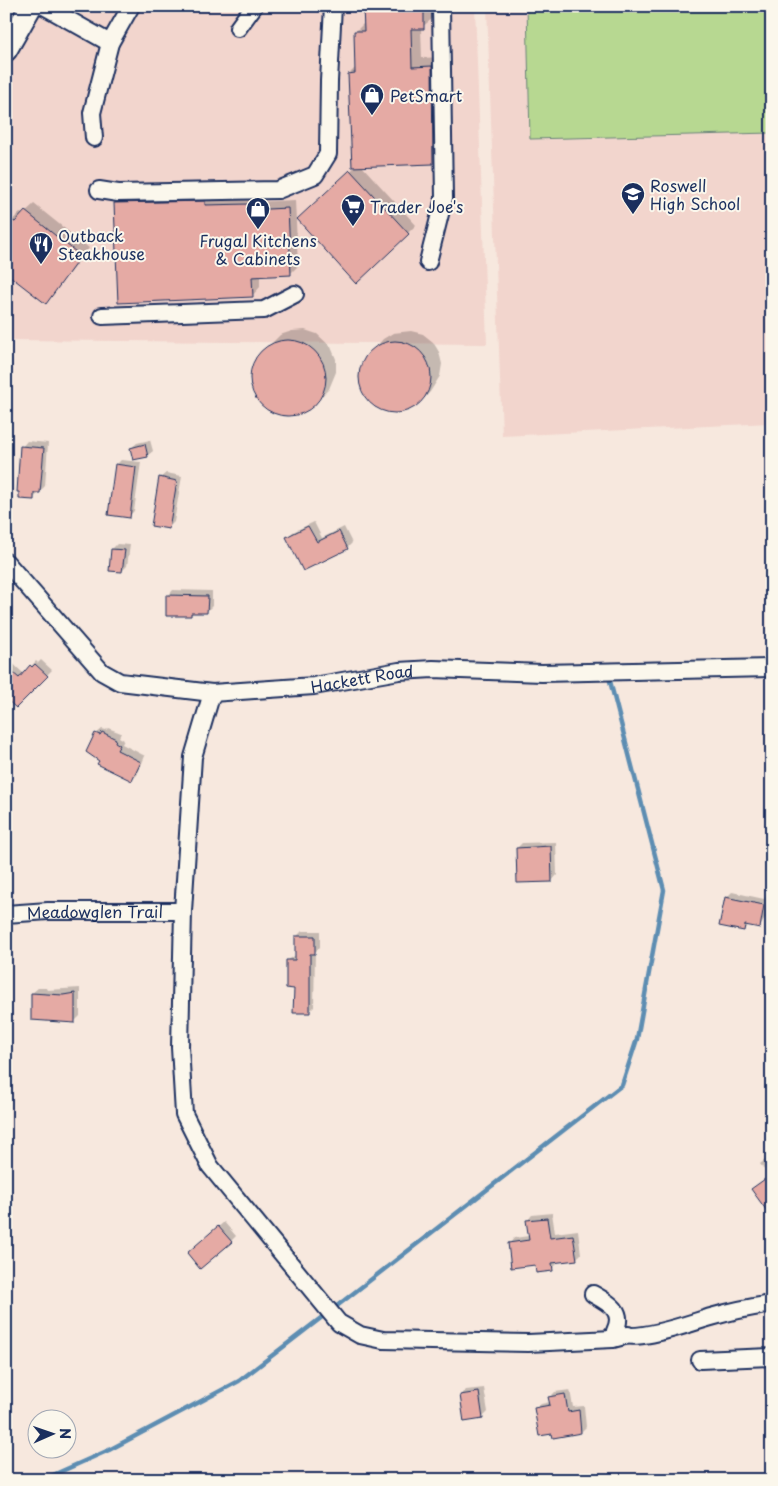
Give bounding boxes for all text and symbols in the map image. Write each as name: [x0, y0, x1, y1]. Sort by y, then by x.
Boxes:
shop icon: PetSmart: [359, 82, 385, 116]
place label: PetSmart: [390, 83, 463, 107]
place label: Roswell High School: [650, 173, 740, 215]
school or university icon: Roswell High School: [620, 181, 646, 215]
supermarket icon: Trader Joe's: [340, 193, 366, 227]
place label: Trader Joe's: [370, 194, 463, 218]
shop icon: Frugal Kitchens & Cabinets: [245, 196, 271, 230]
place label: Outback Steakhouse: [58, 223, 145, 265]
place label: Frugal Kitchens & Cabinets: [199, 228, 317, 270]
restaurant icon: Outback Steakhouse: [28, 231, 54, 265]
street label: Hackett Road: [309, 658, 414, 698]
street label: Meadowglen Trail: [26, 899, 163, 924]
north arrow: [28, 1408, 78, 1458]
text: N: [55, 1428, 76, 1439]

